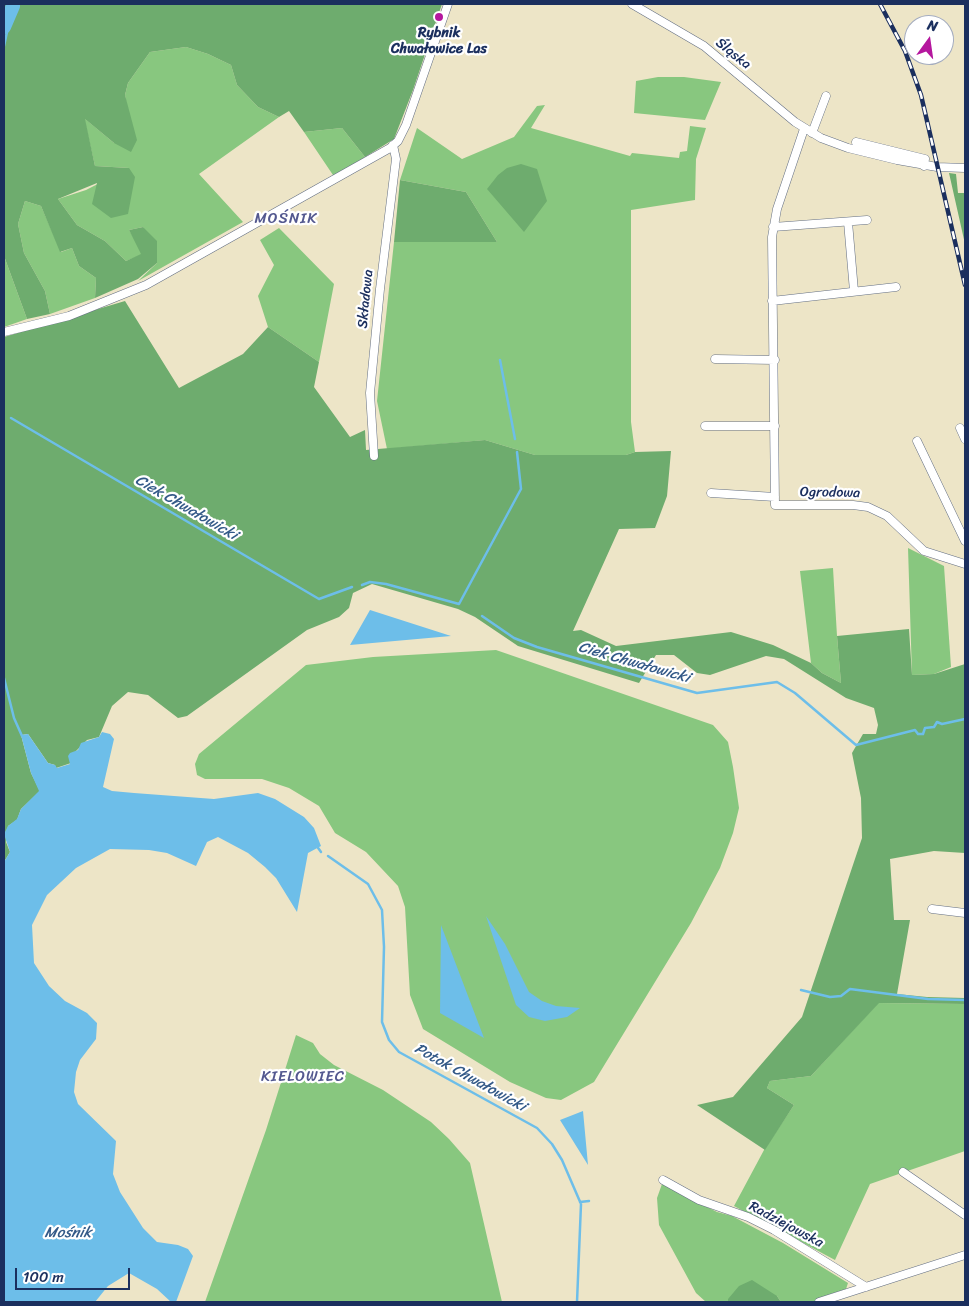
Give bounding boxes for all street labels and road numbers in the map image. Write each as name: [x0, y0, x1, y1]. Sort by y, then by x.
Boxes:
street label: Śląska: [712, 35, 754, 73]
street label: Składowa: [355, 269, 377, 329]
street label: Ogrodowa: [800, 484, 860, 502]
street label: Radziejowska: [746, 1198, 826, 1252]

